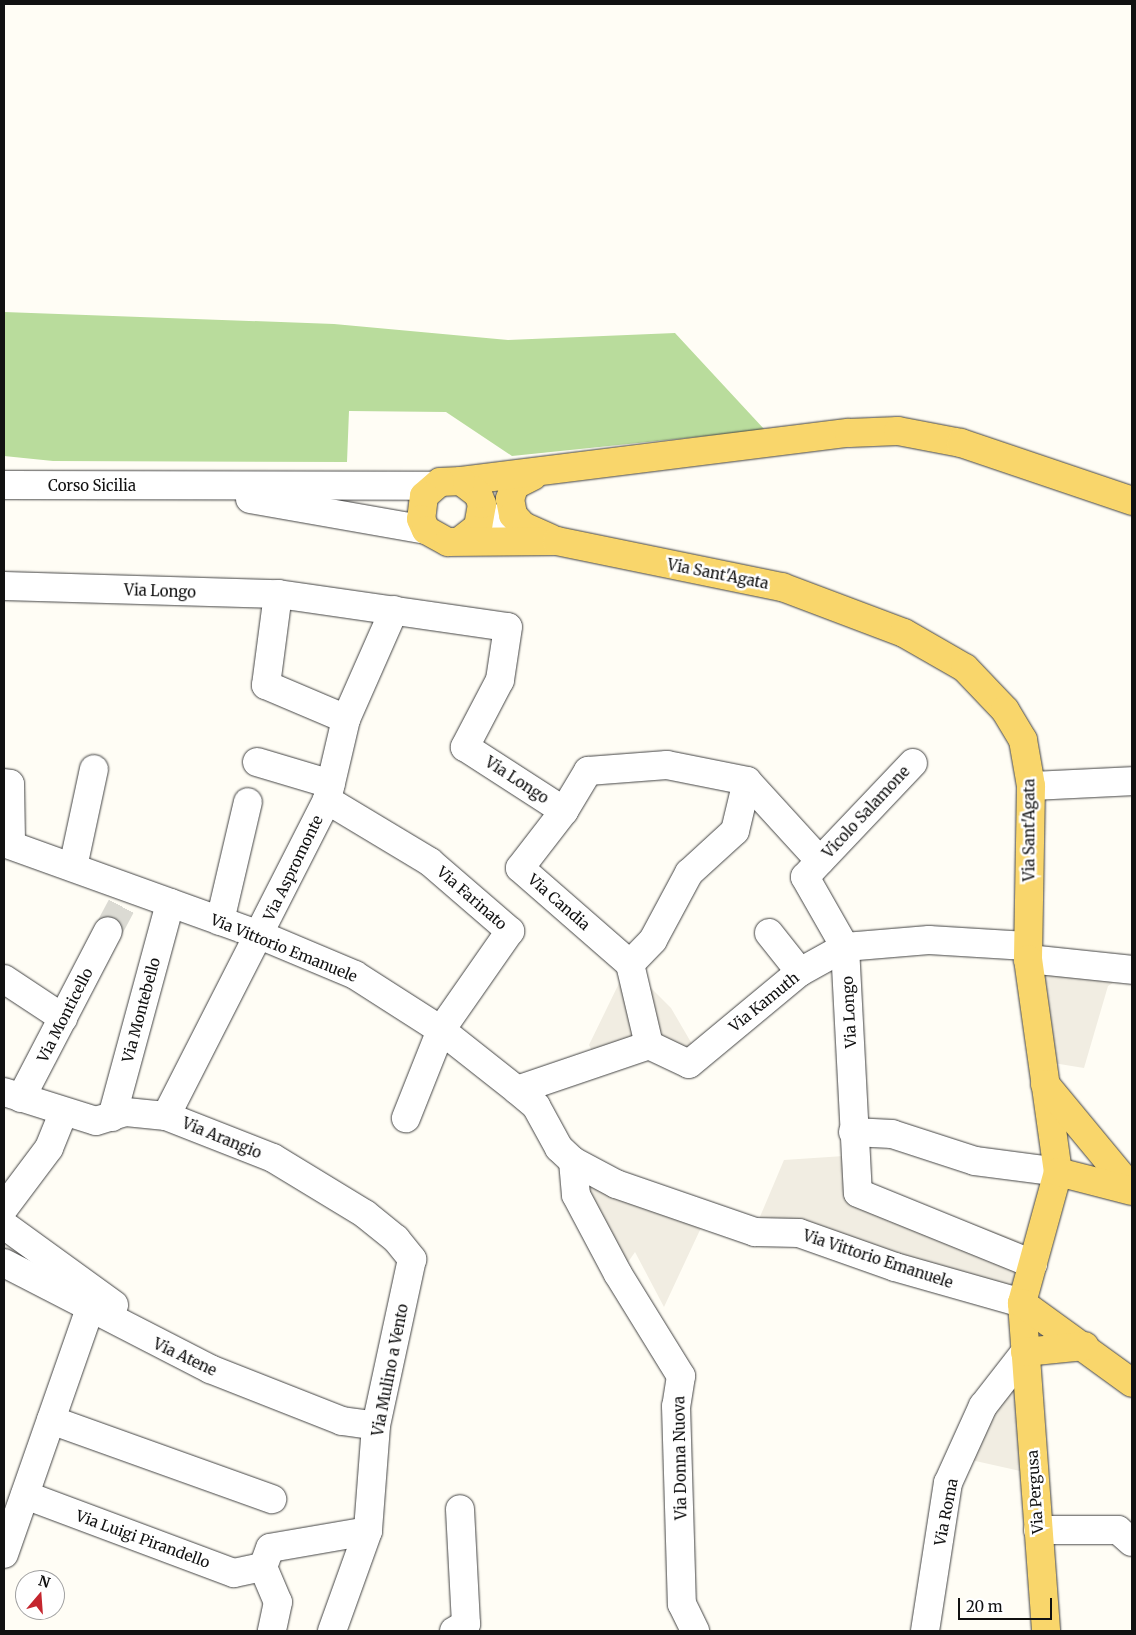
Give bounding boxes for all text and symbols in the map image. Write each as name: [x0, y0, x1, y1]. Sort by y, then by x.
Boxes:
street label: Corso Sicilia: [48, 477, 136, 495]
street label: Via Sant'Agata: [666, 555, 770, 593]
street label: Via Longo: [124, 581, 196, 601]
street label: Via Longo: [482, 753, 552, 807]
street label: Vicolo Salamone: [819, 762, 913, 862]
street label: Via Sant'Agata: [1020, 779, 1038, 881]
street label: Via Aspromonte: [260, 812, 326, 924]
street label: Via Farinato: [433, 863, 511, 933]
street label: Via Candia: [524, 870, 594, 934]
street label: Via Vittorio Emanuele: [208, 910, 360, 986]
street label: Via Montebello: [118, 955, 164, 1065]
street label: Via Monticello: [33, 965, 97, 1065]
street label: Via Kamuth: [725, 968, 803, 1036]
street label: Via Longo: [838, 976, 860, 1048]
street label: Via Arangio: [180, 1114, 264, 1162]
street label: Via Vittorio Emanuele: [801, 1226, 955, 1292]
street label: Via Mulino a Vento: [368, 1302, 412, 1438]
street label: Via Atene: [150, 1335, 220, 1379]
street label: Via Donna Nuova: [670, 1396, 690, 1520]
street label: Via Pergusa: [1023, 1449, 1047, 1535]
street label: Via Roma: [931, 1477, 961, 1547]
street label: Via Luigi Pirandello: [74, 1506, 212, 1572]
north arrow: [15, 1570, 65, 1620]
text: N: [36, 1571, 52, 1592]
scale bar: [961, 1588, 1055, 1620]
text: 20 m: [966, 1597, 1003, 1616]

